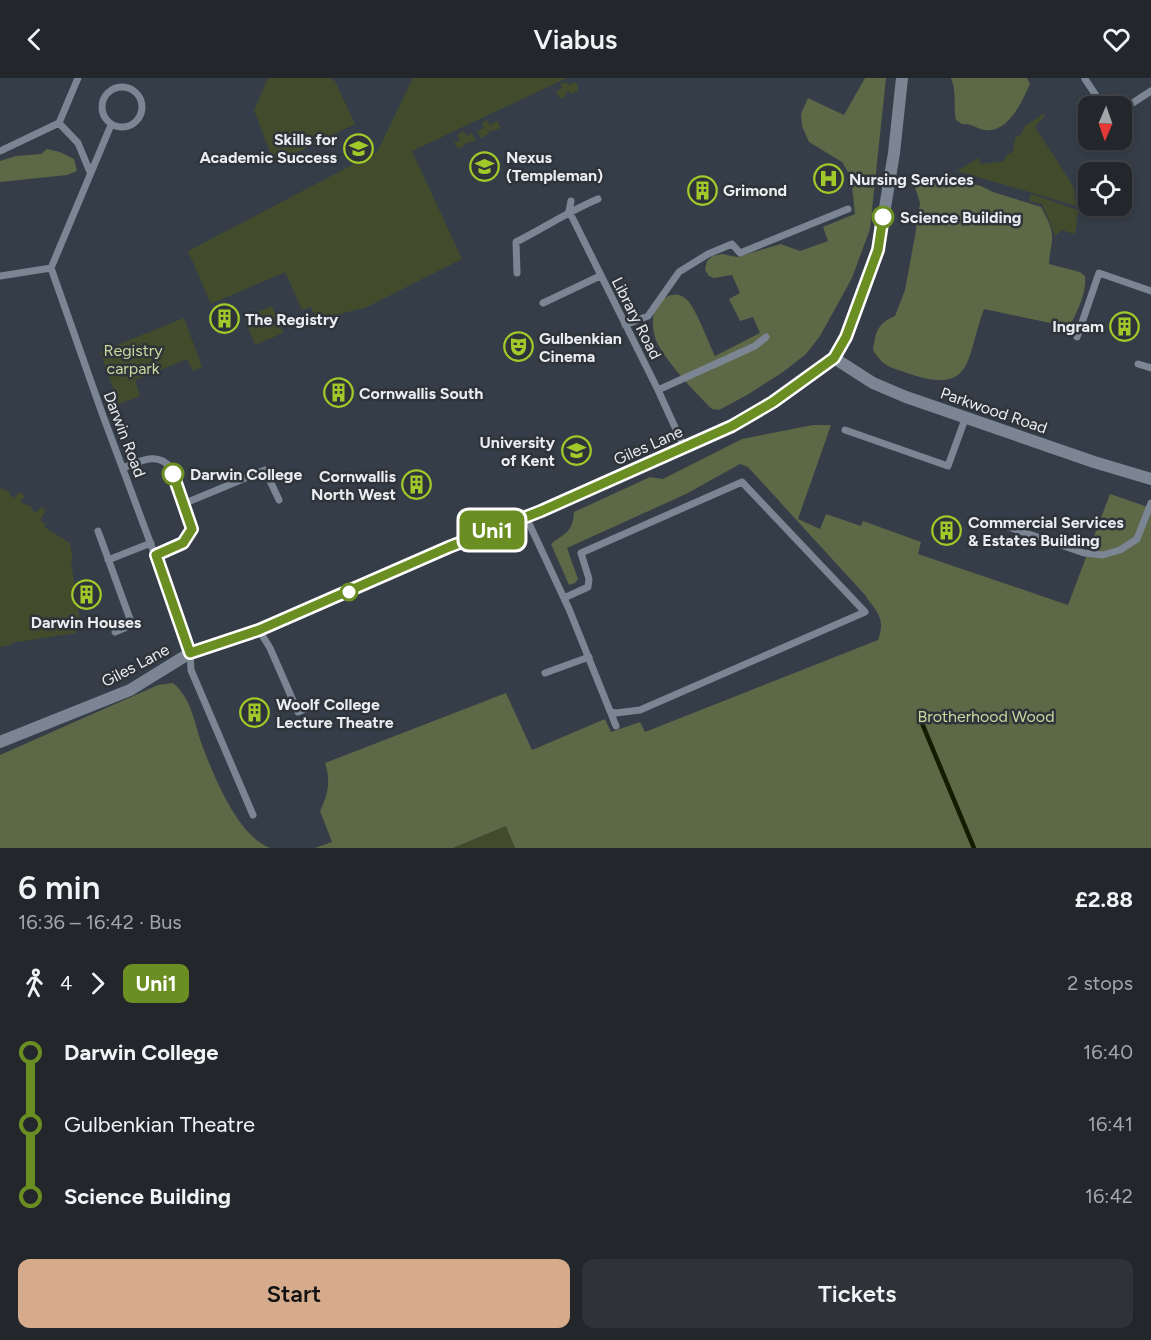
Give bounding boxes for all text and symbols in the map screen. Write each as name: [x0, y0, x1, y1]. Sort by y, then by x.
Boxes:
icon: back: [18, 23, 51, 56]
text: Viabus: [534, 23, 617, 56]
icon: heart: [1100, 23, 1133, 56]
north arrow: [1078, 96, 1132, 150]
map controls: [1078, 96, 1132, 216]
place label: Skills for Academic Success: [199, 130, 338, 167]
school or university icon: Skills for Academic Success: [342, 132, 374, 164]
place label: Nexus (Templeman): [506, 148, 603, 185]
school or university icon: Nexus (Templeman): [469, 150, 501, 182]
button: locate: [1078, 162, 1132, 216]
hospital icon: Nursing Services: [812, 163, 844, 195]
place label: Nursing Services: [849, 170, 974, 189]
building icon: Grimond: [686, 174, 718, 206]
place label: Grimond: [723, 181, 787, 200]
marker: Science Building: [872, 206, 894, 228]
place label: Science Building: [900, 208, 1021, 227]
street label: Library Road: [608, 274, 665, 362]
building icon: The Registry: [208, 303, 240, 335]
place label: The Registry: [245, 310, 339, 329]
building icon: Ingram: [1109, 310, 1141, 342]
place label: Ingram: [1052, 317, 1104, 336]
place label: Gulbenkian Cinema: [539, 329, 622, 366]
theatre icon: Gulbenkian Cinema: [502, 331, 534, 363]
park label: Registry carpark: [103, 341, 163, 378]
building icon: Cornwallis South: [322, 377, 354, 409]
street label: Parkwood Road: [938, 383, 1050, 438]
place label: Cornwallis South: [359, 384, 483, 403]
street label: Darwin Road: [99, 389, 150, 480]
street label: Giles Lane: [611, 422, 686, 469]
place label: University of Kent: [480, 433, 556, 470]
school or university icon: University of Kent: [560, 435, 592, 467]
marker: Darwin College: [162, 463, 184, 485]
place label: Darwin College: [190, 465, 302, 484]
place label: Cornwallis North West: [311, 467, 397, 504]
building icon: Cornwallis North West: [401, 469, 433, 501]
line badge: Uni1: [450, 510, 534, 550]
place label: Commercial Services & Estates Building: [968, 513, 1124, 550]
building icon: Commercial Services & Estates Building: [931, 515, 963, 547]
text: Uni1: [471, 518, 513, 543]
building icon: Darwin Houses: [70, 578, 102, 610]
unlabelled marker: [340, 583, 358, 601]
place label: Darwin Houses: [31, 613, 142, 632]
street label: Giles Lane: [98, 640, 172, 691]
place label: Woolf College Lecture Theatre: [276, 695, 394, 732]
building icon: Woolf College Lecture Theatre: [239, 697, 271, 729]
park label: Brotherhood Wood: [917, 707, 1055, 726]
text: 6 min: [18, 868, 100, 907]
text: £2.88: [1075, 886, 1133, 913]
text: 16:36 – 16:42 · Bus: [18, 910, 182, 934]
icon: walk: [18, 967, 51, 1000]
icon: forward: [81, 967, 114, 1000]
text: 4: [60, 971, 72, 995]
text: Uni1: [135, 971, 177, 996]
text: 2 stops: [1067, 971, 1133, 995]
text: Darwin College: [64, 1039, 219, 1066]
text: 16:40: [1083, 1040, 1133, 1064]
text: Gulbenkian Theatre: [64, 1111, 255, 1138]
text: 16:41: [1088, 1112, 1133, 1136]
text: Science Building: [64, 1183, 231, 1210]
text: 16:42: [1085, 1184, 1133, 1208]
button: Start: [18, 1259, 570, 1328]
button: Tickets: [582, 1259, 1133, 1328]

